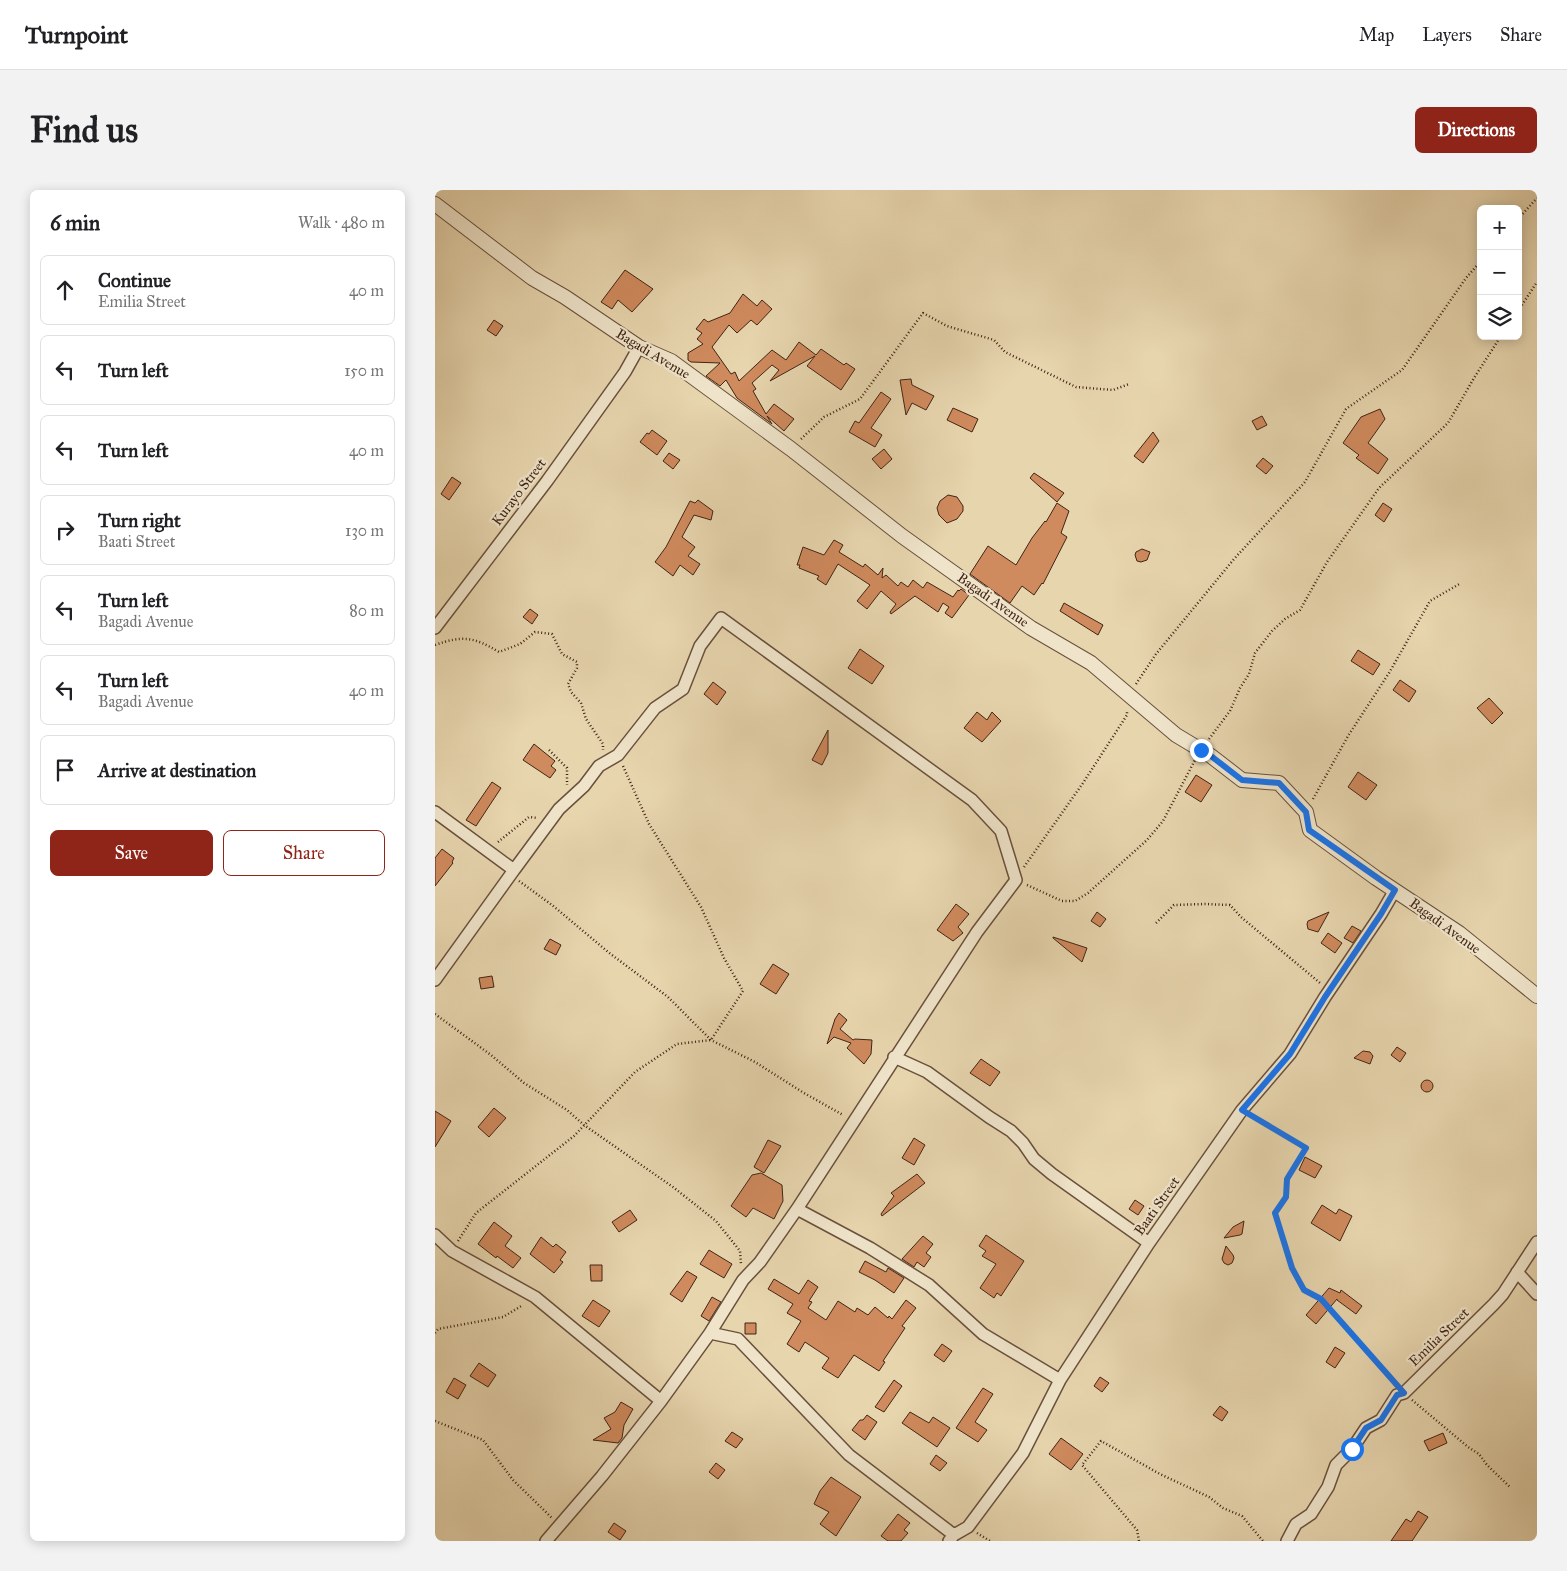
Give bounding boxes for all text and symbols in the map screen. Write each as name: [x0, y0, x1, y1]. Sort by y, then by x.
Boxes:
text: Turnpoint: [25, 20, 128, 50]
text: Map: [1359, 24, 1394, 46]
text: Layers: [1422, 24, 1472, 46]
text: Share: [1500, 24, 1542, 46]
button: Directions: [1415, 107, 1537, 153]
text: Find us: [30, 109, 138, 152]
map controls: [1477, 205, 1522, 340]
button: +: [1477, 205, 1522, 250]
text: 6 min: [50, 210, 100, 236]
text: Walk · 480 m: [298, 213, 385, 232]
button: −: [1477, 250, 1522, 295]
text: Continue: [98, 269, 171, 292]
icon: ahead: [51, 276, 79, 304]
text: 40 m: [349, 281, 384, 300]
text: Emilia Street: [98, 292, 186, 311]
button: layers: [1477, 295, 1522, 340]
street label: Bagadi Avenue: [613, 325, 693, 383]
icon: left: [51, 356, 79, 384]
text: Turn left: [98, 359, 168, 382]
text: 150 m: [344, 361, 384, 380]
icon: left: [51, 436, 79, 464]
text: Turn left: [98, 439, 168, 462]
text: 40 m: [349, 441, 384, 460]
street label: Kurayo Street: [488, 455, 550, 529]
text: Turn right: [98, 509, 181, 532]
icon: right: [51, 516, 79, 544]
text: 130 m: [345, 521, 384, 540]
text: Baati Street: [98, 532, 175, 551]
street label: Bagadi Avenue: [954, 569, 1032, 631]
text: Turn left: [98, 589, 168, 612]
icon: left: [51, 596, 79, 624]
text: 80 m: [349, 601, 384, 620]
text: Bagadi Avenue: [98, 612, 193, 631]
text: Turn left: [98, 669, 168, 692]
icon: left: [51, 676, 79, 704]
text: 40 m: [349, 681, 384, 700]
text: Bagadi Avenue: [98, 692, 193, 711]
route end: [1190, 739, 1213, 762]
icon: arrive: [51, 756, 79, 784]
text: Arrive at destination: [98, 759, 256, 782]
button: Save: [50, 830, 213, 876]
button: Share: [223, 830, 385, 876]
street label: Bagadi Avenue: [1406, 895, 1484, 958]
street label: Baati Street: [1131, 1173, 1183, 1239]
street label: Emilia Street: [1405, 1304, 1473, 1370]
route start: [1341, 1438, 1364, 1461]

